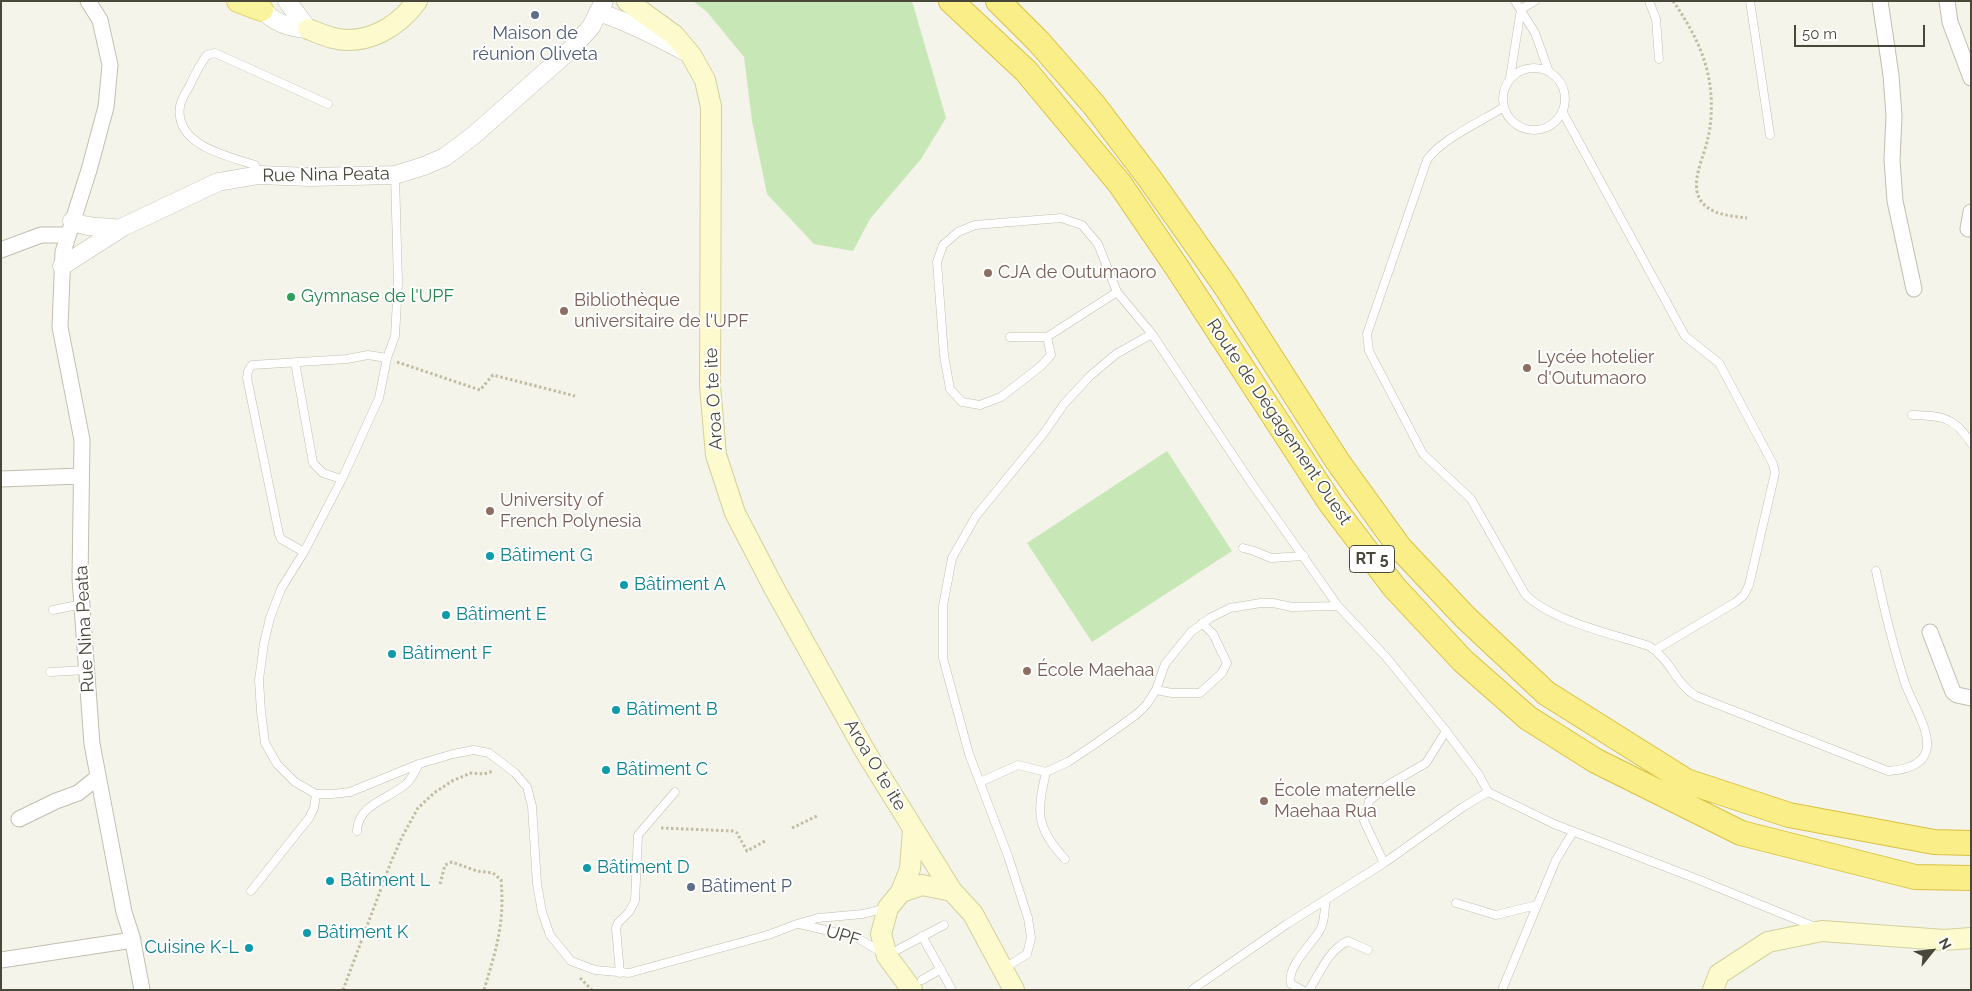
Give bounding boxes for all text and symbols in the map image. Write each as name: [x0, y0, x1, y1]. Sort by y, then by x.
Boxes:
marker: Maison de réunion Oliveta: [529, 9, 541, 21]
scale bar: [1797, 15, 1928, 47]
place label: Maison de réunion Oliveta: [472, 23, 598, 66]
text: 50 m: [1802, 25, 1837, 43]
street label: Rue Nina Peata: [262, 163, 390, 187]
place label: CJA de Outumaoro: [998, 262, 1157, 284]
marker: CJA de Outumaoro: [982, 267, 994, 279]
place label: Gymnase de l'UPF: [301, 286, 454, 308]
place label: Bibliothèque universitaire de l'UPF: [574, 290, 749, 332]
marker: Gymnase de l'UPF: [285, 291, 297, 303]
marker: Bibliothèque universitaire de l'UPF: [558, 305, 570, 317]
street label: Route de Dégagement Ouest: [1202, 315, 1356, 529]
street label: Aroa O te ite: [701, 347, 727, 451]
place label: Lycée hotelier d'Outumaoro: [1537, 347, 1654, 389]
marker: Lycée hotelier d'Outumaoro: [1521, 362, 1533, 374]
place label: University of French Polynesia: [500, 490, 642, 532]
marker: University of French Polynesia: [484, 505, 496, 517]
place label: Bâtiment G: [500, 545, 593, 567]
road number: RT 5: [1350, 546, 1394, 572]
marker: Bâtiment G: [484, 550, 496, 562]
street label: Rue Nina Peata: [71, 565, 99, 693]
place label: Bâtiment A: [634, 574, 726, 596]
marker: Bâtiment A: [618, 579, 630, 591]
place label: Bâtiment E: [456, 604, 547, 626]
marker: Bâtiment E: [440, 609, 452, 621]
place label: Bâtiment F: [402, 643, 492, 665]
marker: Bâtiment F: [386, 648, 398, 660]
place label: École Maehaa: [1037, 660, 1154, 682]
marker: École Maehaa: [1021, 665, 1033, 677]
place label: Bâtiment B: [626, 699, 718, 721]
marker: Bâtiment B: [610, 704, 622, 716]
street label: Aroa O te ite: [839, 715, 911, 815]
place label: Bâtiment C: [616, 759, 708, 781]
marker: Bâtiment C: [600, 764, 612, 776]
place label: École maternelle Maehaa Rua: [1274, 780, 1416, 822]
marker: École maternelle Maehaa Rua: [1258, 795, 1270, 807]
place label: Bâtiment D: [597, 857, 690, 879]
marker: Bâtiment D: [581, 862, 593, 874]
place label: Bâtiment L: [340, 870, 430, 892]
marker: Bâtiment L: [324, 875, 336, 887]
place label: Bâtiment P: [701, 876, 792, 898]
marker: Bâtiment P: [685, 881, 697, 893]
street label: UPF: [823, 920, 863, 952]
place label: Bâtiment K: [317, 922, 408, 944]
north arrow: [1907, 926, 1957, 976]
marker: Bâtiment K: [301, 927, 313, 939]
text: N: [1936, 935, 1955, 952]
place label: Cuisine K-L: [144, 937, 239, 959]
marker: Cuisine K-L: [243, 942, 255, 954]

